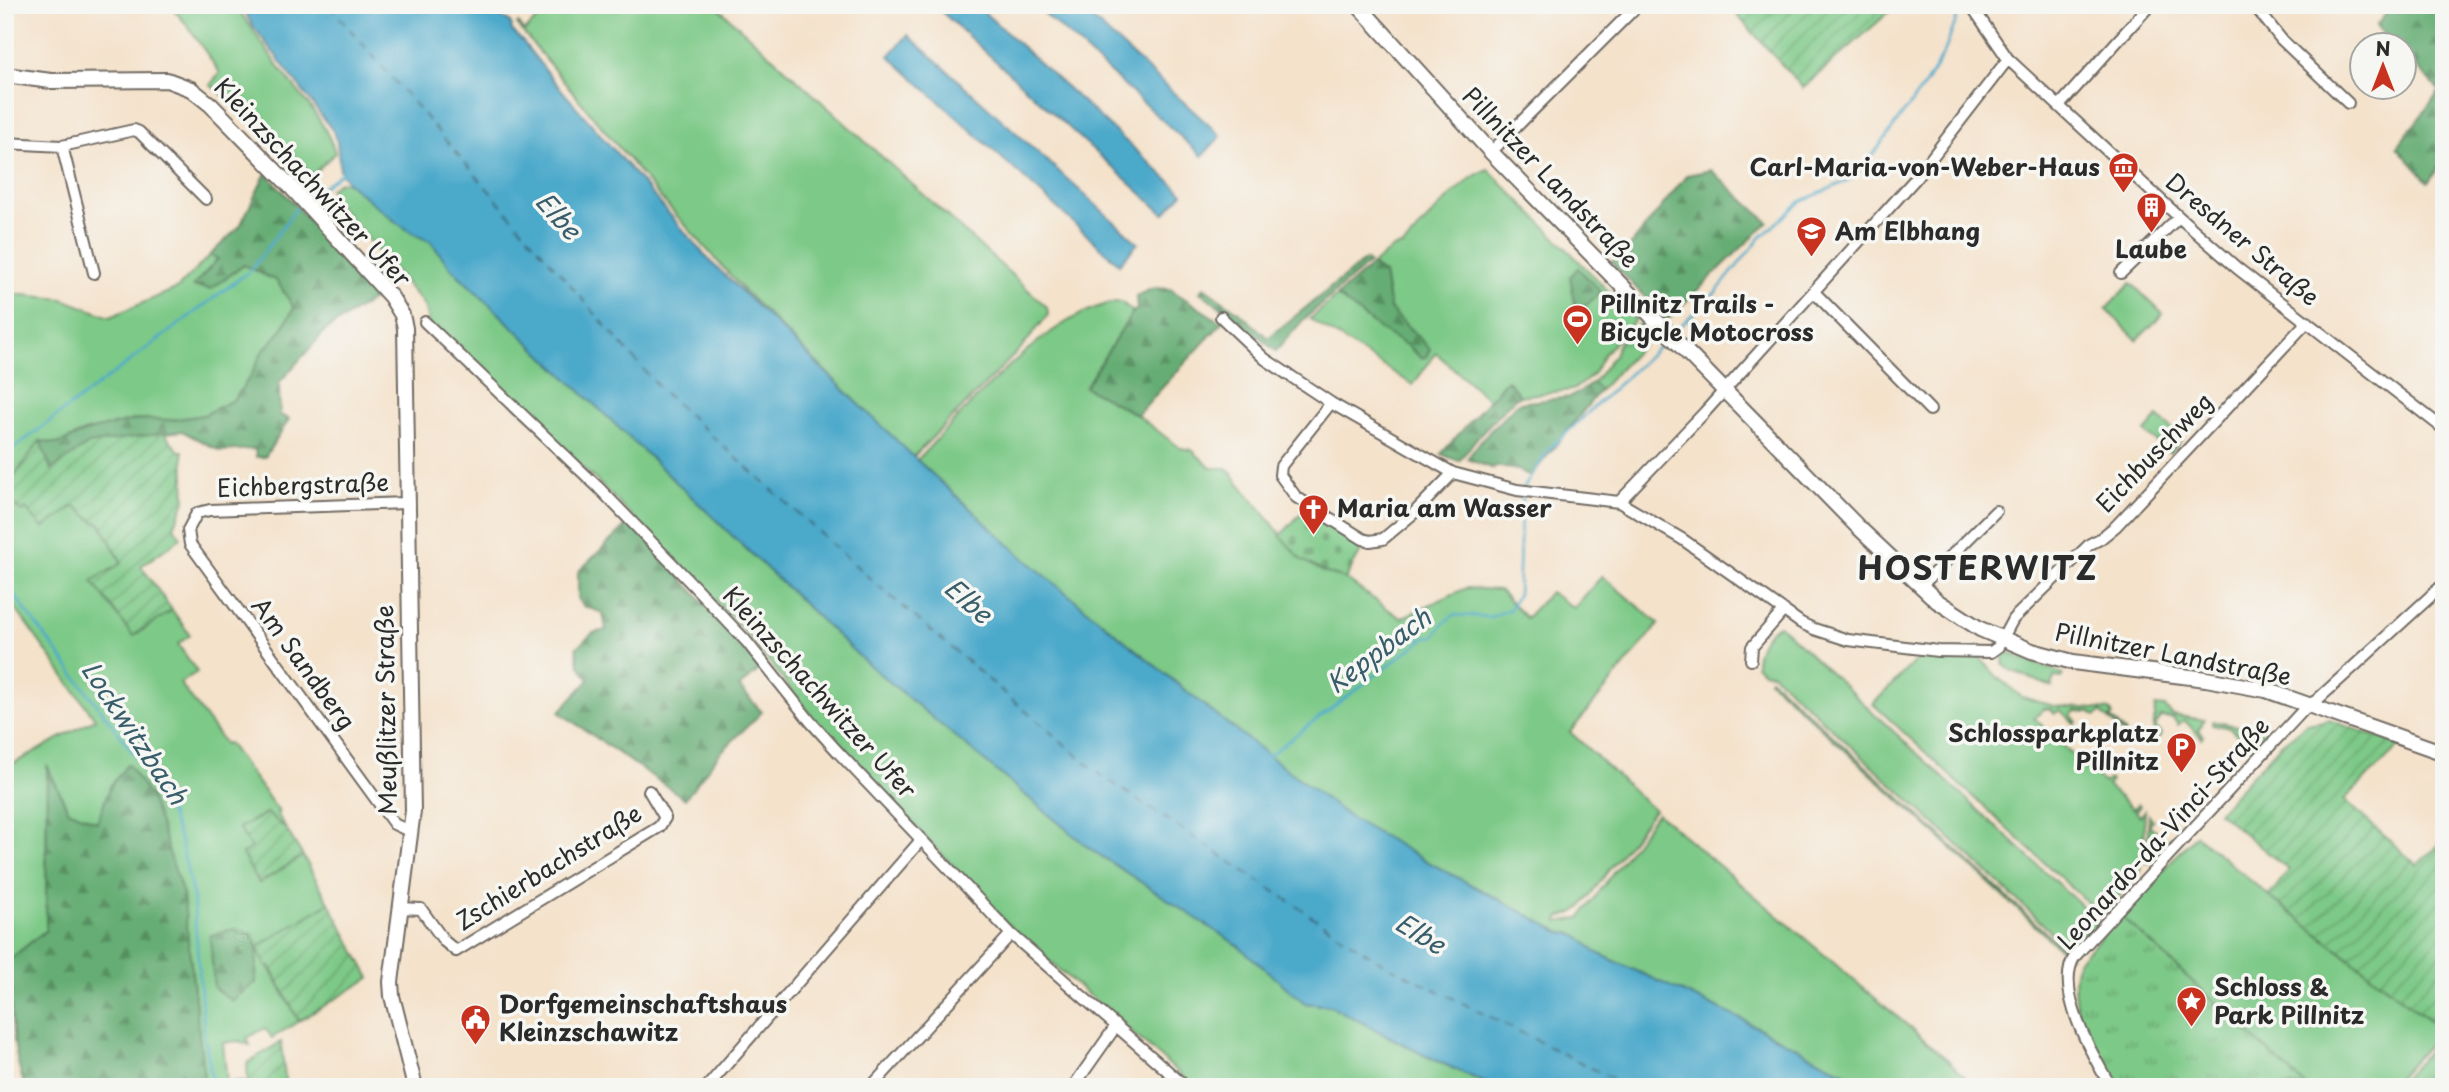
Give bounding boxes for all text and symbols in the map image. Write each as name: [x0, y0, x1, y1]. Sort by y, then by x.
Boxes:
north arrow: [2348, 32, 2418, 102]
text: N: [2375, 34, 2391, 62]
street label: Kleinzschachwitzer Ufer: [207, 69, 421, 295]
street label: Pillnitzer Landstraße: [1455, 78, 1648, 275]
place label: Carl-Maria-von-Weber-Haus: [1749, 148, 2100, 184]
museum icon: Carl-Maria-von-Weber-Haus: [2106, 151, 2140, 195]
street label: Dresdner Straße: [2159, 163, 2328, 314]
water label: Elbe: [527, 183, 592, 249]
building icon: Laube: [2134, 191, 2168, 235]
place label: Am Elbhang: [1835, 212, 1980, 248]
school or university icon: Am Elbhang: [1795, 215, 1829, 259]
place label: Laube: [2115, 230, 2187, 266]
place label: Pillnitz Trails - Bicycle Motocross: [1600, 285, 1814, 349]
sports icon: Pillnitz Trails - Bicycle Motocross: [1560, 302, 1594, 346]
street label: Eichbuschweg: [2087, 383, 2220, 520]
street label: Eichbergstraße: [216, 463, 390, 505]
place label: Maria am Wasser: [1337, 489, 1552, 525]
church icon: Maria am Wasser: [1297, 492, 1331, 536]
district label: HOSTERWITZ: [1858, 543, 2098, 591]
water label: Elbe: [936, 568, 1003, 633]
street label: Kleinzschachwitzer Ufer: [715, 578, 926, 806]
street label: Am Sandberg: [244, 589, 365, 737]
water label: Keppbach: [1318, 597, 1439, 702]
street label: Meußlitzer Straße: [365, 605, 405, 815]
street label: Pillnitzer Landstraße: [2052, 612, 2295, 694]
water label: Lockwitzbach: [73, 652, 198, 813]
street label: Leonardo-da-Vinci-Straße: [2048, 708, 2277, 957]
place label: Schlossparkplatz Pillnitz: [1948, 714, 2159, 778]
parking icon: Schlossparkplatz Pillnitz: [2165, 731, 2199, 775]
street label: Zschierbachstraße: [448, 794, 648, 938]
water label: Elbe: [1388, 903, 1455, 964]
place label: Schloss & Park Pillnitz: [2214, 968, 2365, 1032]
place label: Dorfgemeinschaftshaus Kleinzschawitz: [499, 985, 787, 1049]
place icon: Schloss & Park Pillnitz: [2174, 985, 2208, 1029]
public building icon: Dorfgemeinschaftshaus Kleinzschawitz: [459, 1002, 493, 1046]

